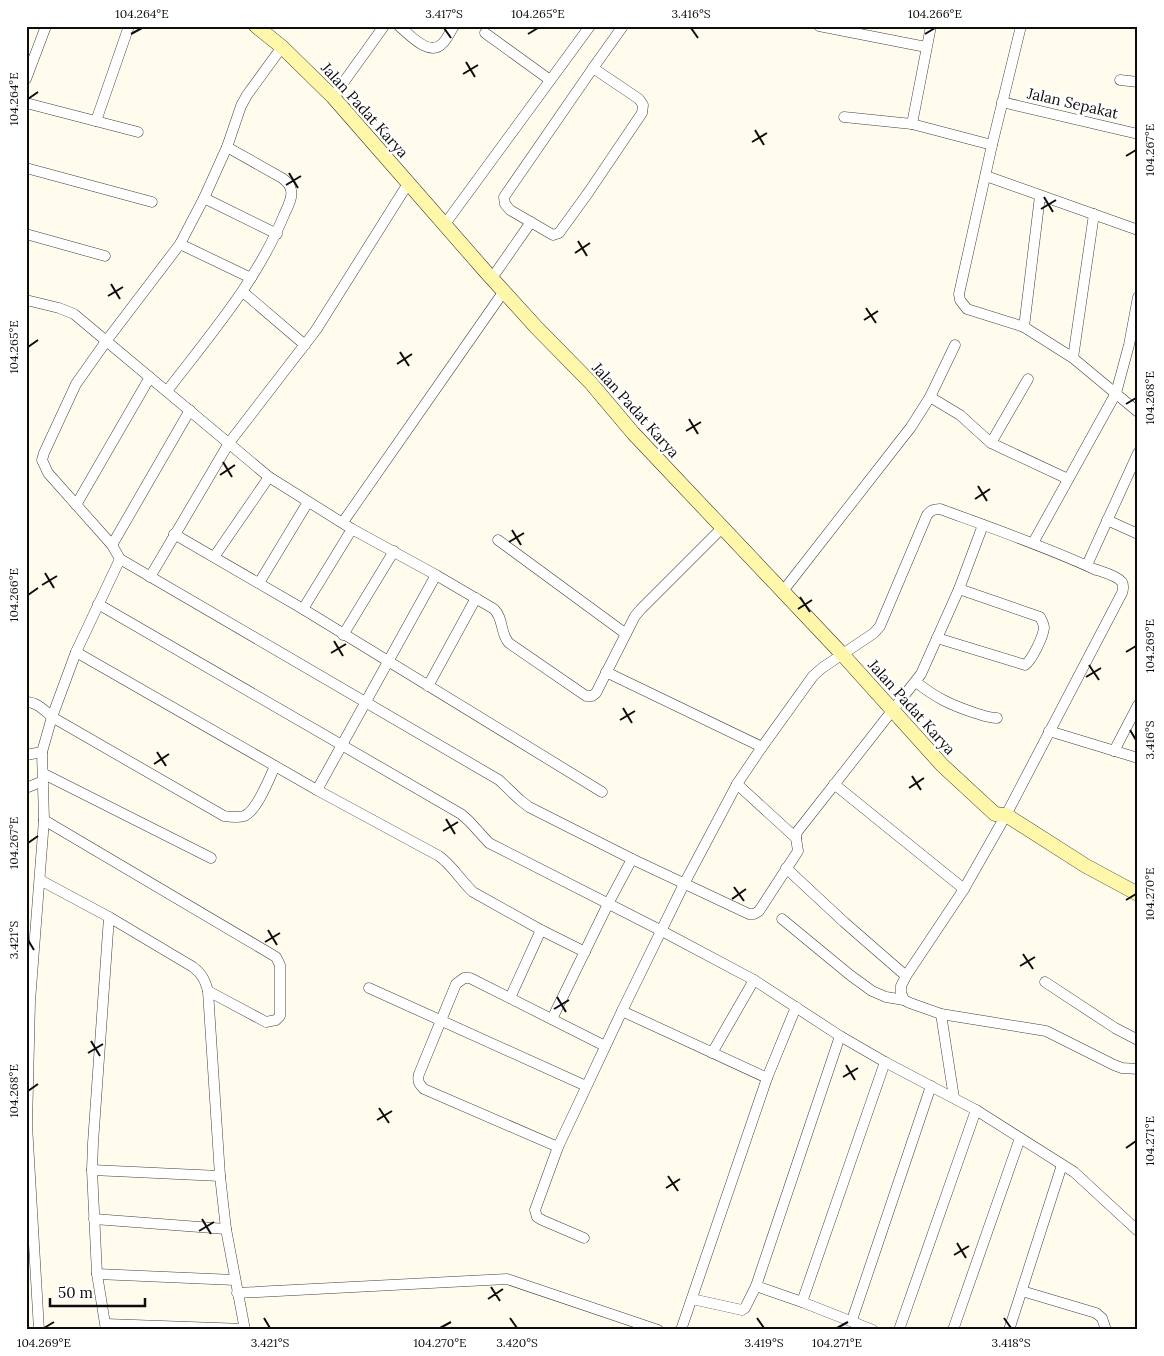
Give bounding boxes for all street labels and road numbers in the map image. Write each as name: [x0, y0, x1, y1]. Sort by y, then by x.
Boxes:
street label: Jalan Padat Karya: [317, 58, 413, 162]
street label: Jalan Sepakat: [1025, 83, 1121, 123]
street label: Jalan Padat Karya: [588, 358, 684, 462]
street label: Jalan Padat Karya: [864, 655, 960, 759]

